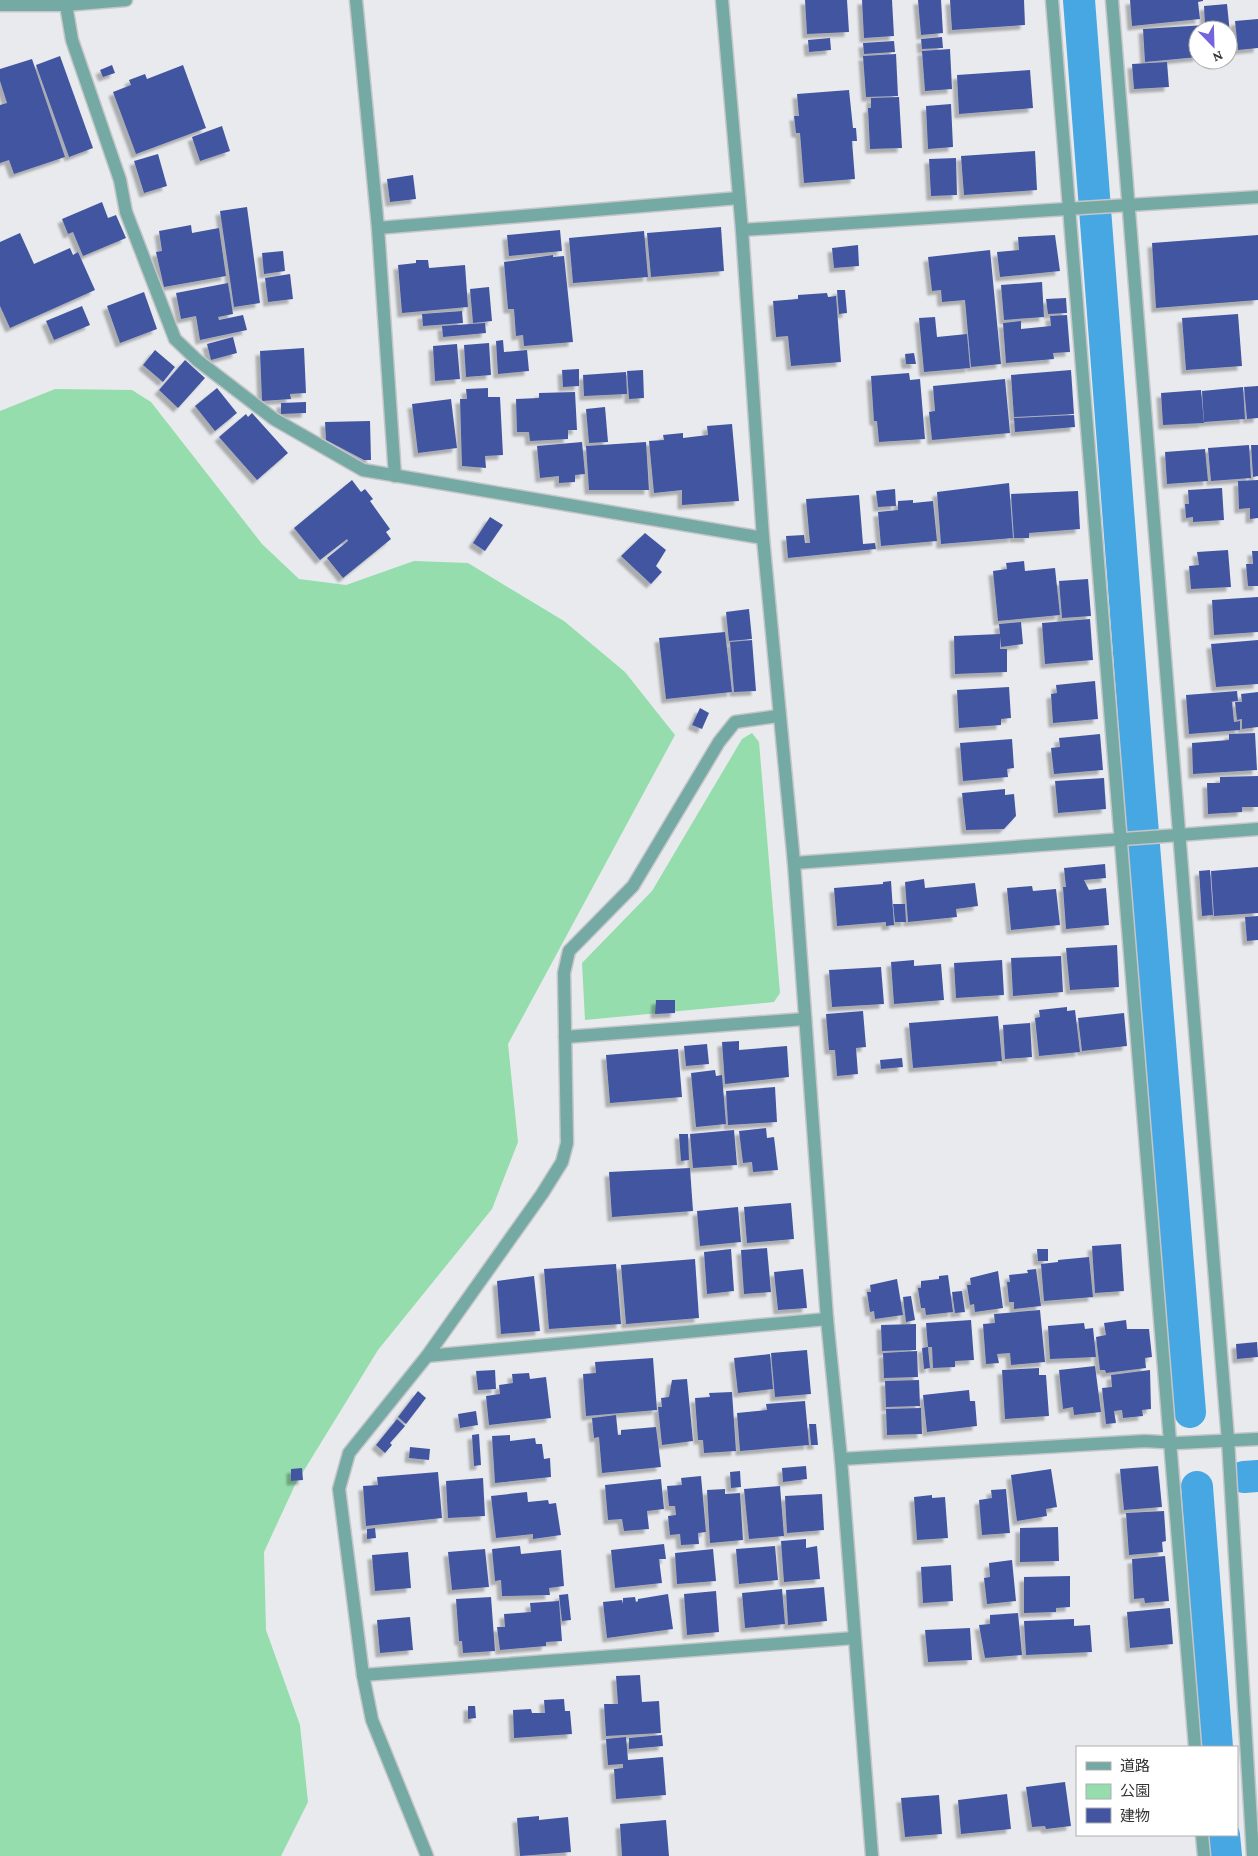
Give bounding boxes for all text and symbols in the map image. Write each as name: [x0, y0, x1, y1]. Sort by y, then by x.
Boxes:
north arrow: [1188, 20, 1238, 70]
text: N: [1210, 48, 1226, 66]
legend: [1076, 1746, 1238, 1836]
text: 道路: [1120, 1758, 1150, 1774]
text: 公園: [1120, 1783, 1150, 1799]
text: 建物: [1120, 1808, 1150, 1824]

